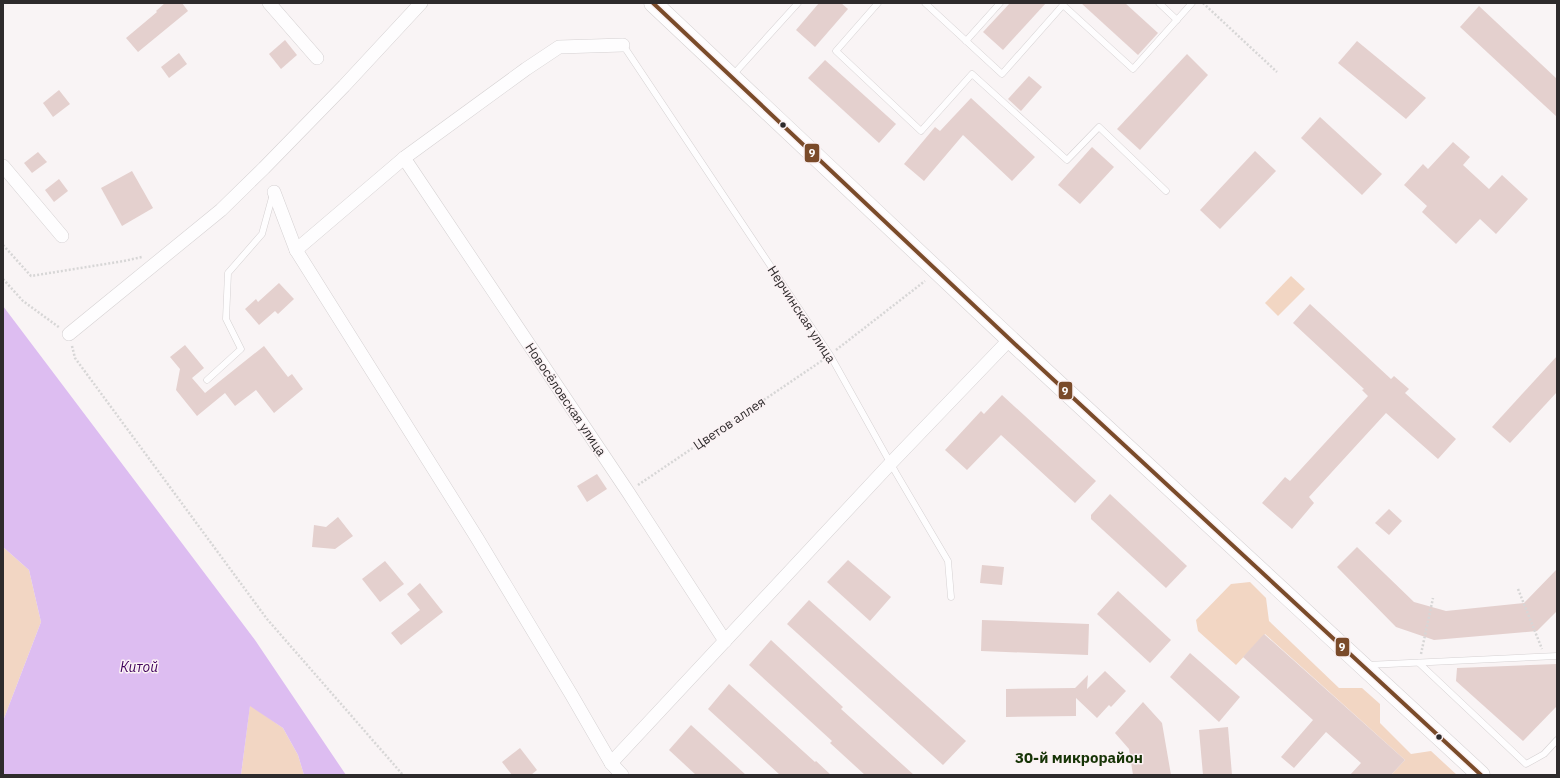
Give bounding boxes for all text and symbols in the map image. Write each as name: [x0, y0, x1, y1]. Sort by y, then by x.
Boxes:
unlabelled marker: [778, 120, 788, 130]
line badge: 9: [804, 143, 820, 163]
text: 9: [809, 146, 816, 160]
street label: Нерчинская улица: [764, 262, 839, 366]
street label: Новосёловская улица: [521, 339, 610, 459]
line badge: 9: [1058, 381, 1073, 400]
text: 9: [1062, 384, 1069, 398]
street label: Цветов аллея: [690, 393, 768, 454]
line badge: 9: [1335, 637, 1350, 657]
text: 9: [1339, 640, 1346, 654]
water label: Китой: [120, 658, 158, 676]
unlabelled marker: [1434, 732, 1444, 742]
district label: 30-й микрорайон: [1015, 748, 1143, 767]

